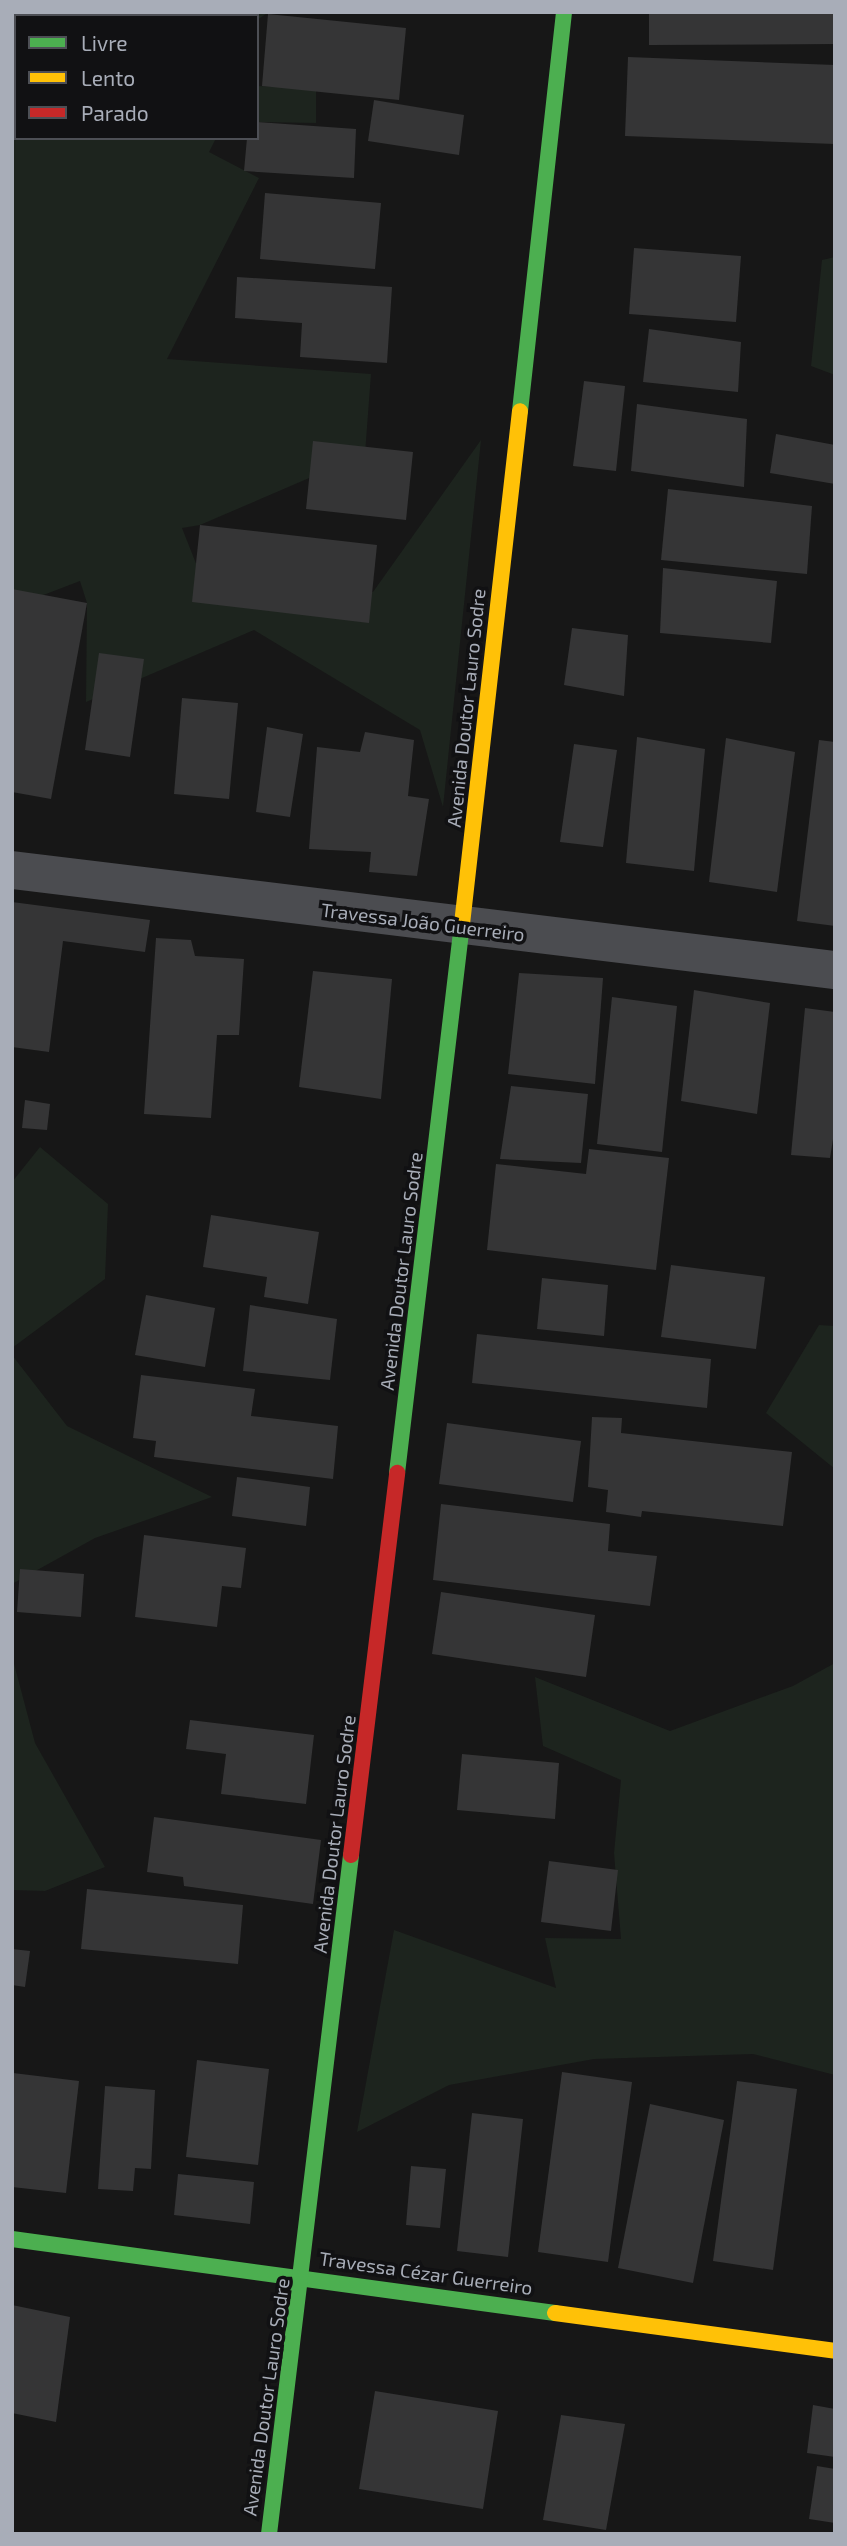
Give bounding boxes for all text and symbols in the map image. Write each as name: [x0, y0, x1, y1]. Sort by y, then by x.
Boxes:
legend: [14, 14, 259, 140]
text: Livre: [81, 30, 128, 55]
text: Lento: [81, 65, 135, 90]
text: Parado: [81, 100, 149, 125]
street label: Avenida Doutor Lauro Sodre: [442, 587, 490, 829]
street label: Travessa João Guerreiro: [320, 898, 526, 946]
street label: Avenida Doutor Lauro Sodre: [375, 1150, 427, 1392]
street label: Avenida Doutor Lauro Sodre: [308, 1713, 360, 1955]
street label: Travessa Cézar Guerreiro: [318, 2247, 534, 2299]
street label: Avenida Doutor Lauro Sodre: [238, 2276, 294, 2518]

